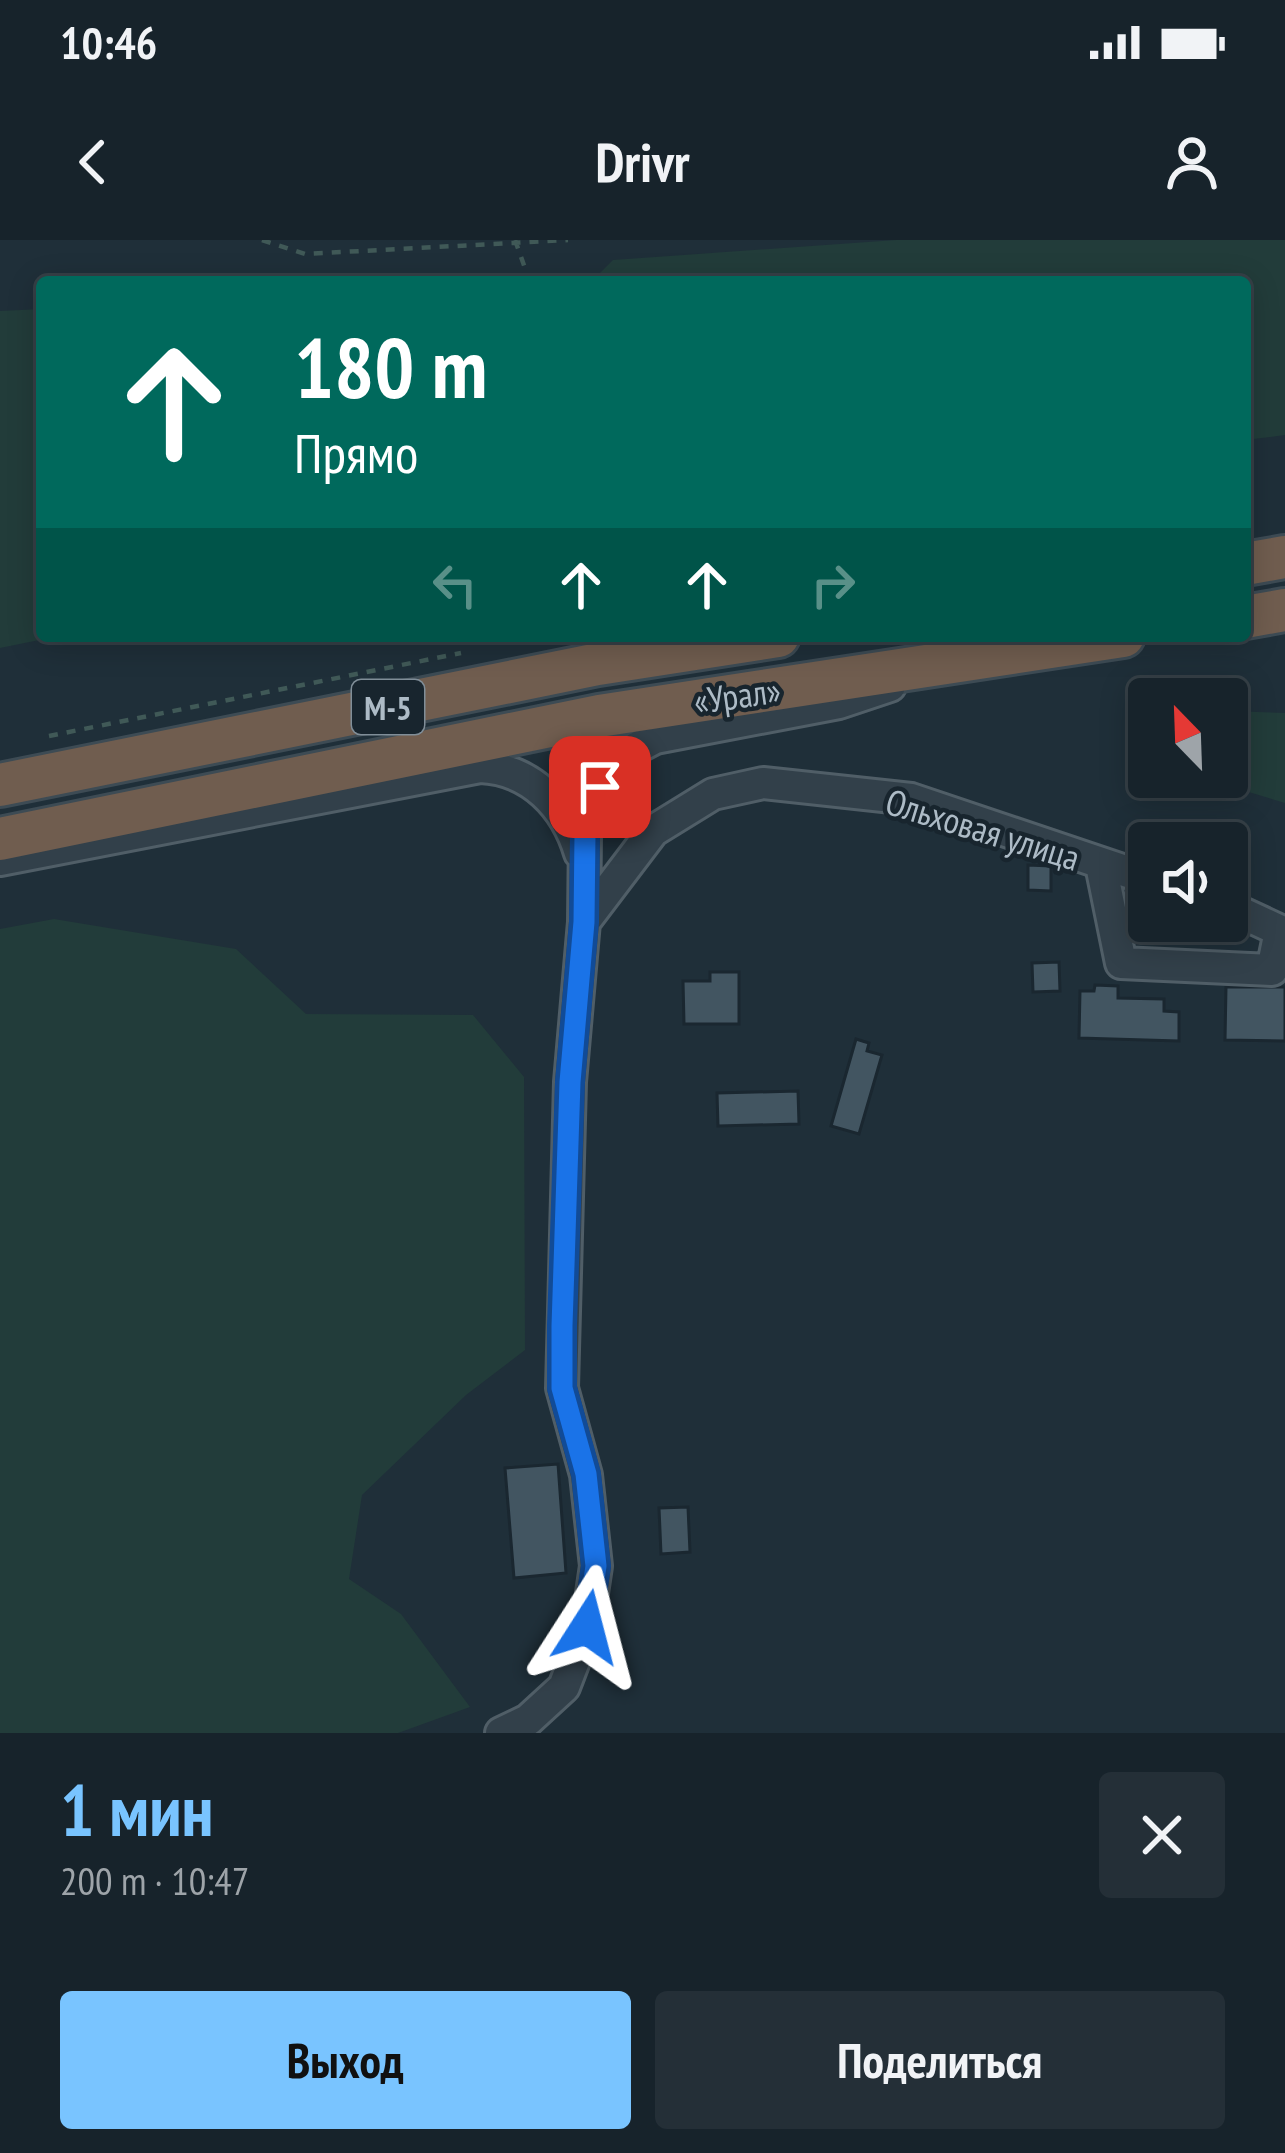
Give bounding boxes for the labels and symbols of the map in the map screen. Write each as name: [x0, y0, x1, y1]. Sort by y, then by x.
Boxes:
street label: «Урал»: [691, 666, 783, 724]
north arrow: [1128, 678, 1248, 798]
road number: М-5: [352, 680, 424, 734]
pin: [549, 736, 651, 838]
street label: Ольховая улица: [880, 777, 1086, 881]
position arrow: [524, 1564, 650, 1690]

